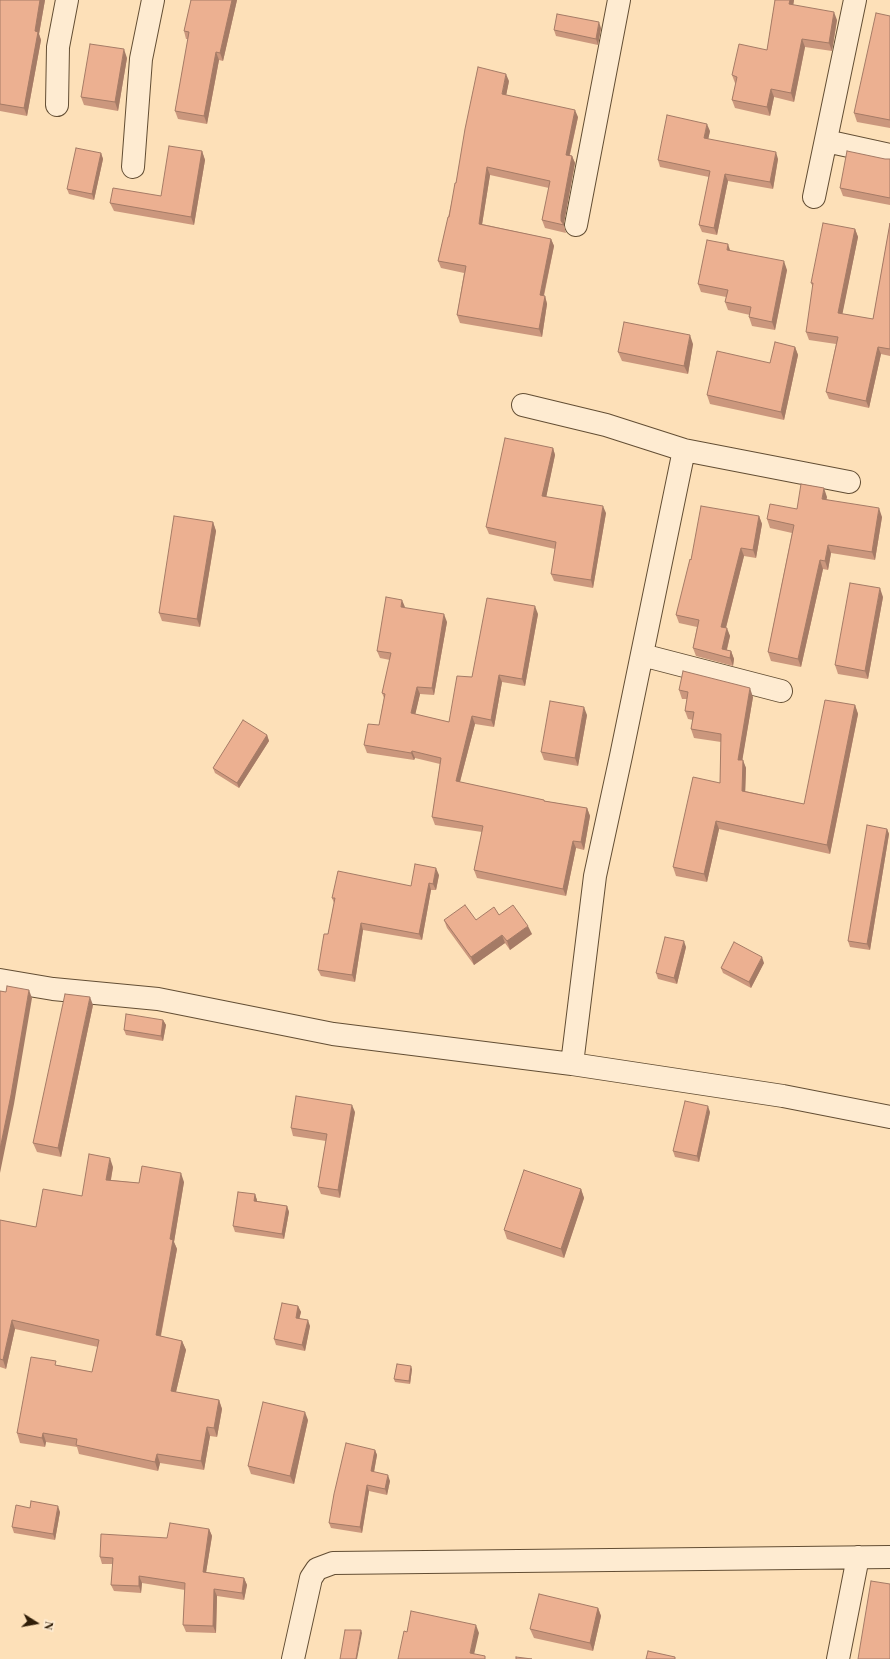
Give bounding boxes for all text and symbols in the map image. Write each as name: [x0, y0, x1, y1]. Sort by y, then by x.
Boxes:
north arrow: [16, 1603, 56, 1643]
text: N: [40, 1620, 55, 1631]

